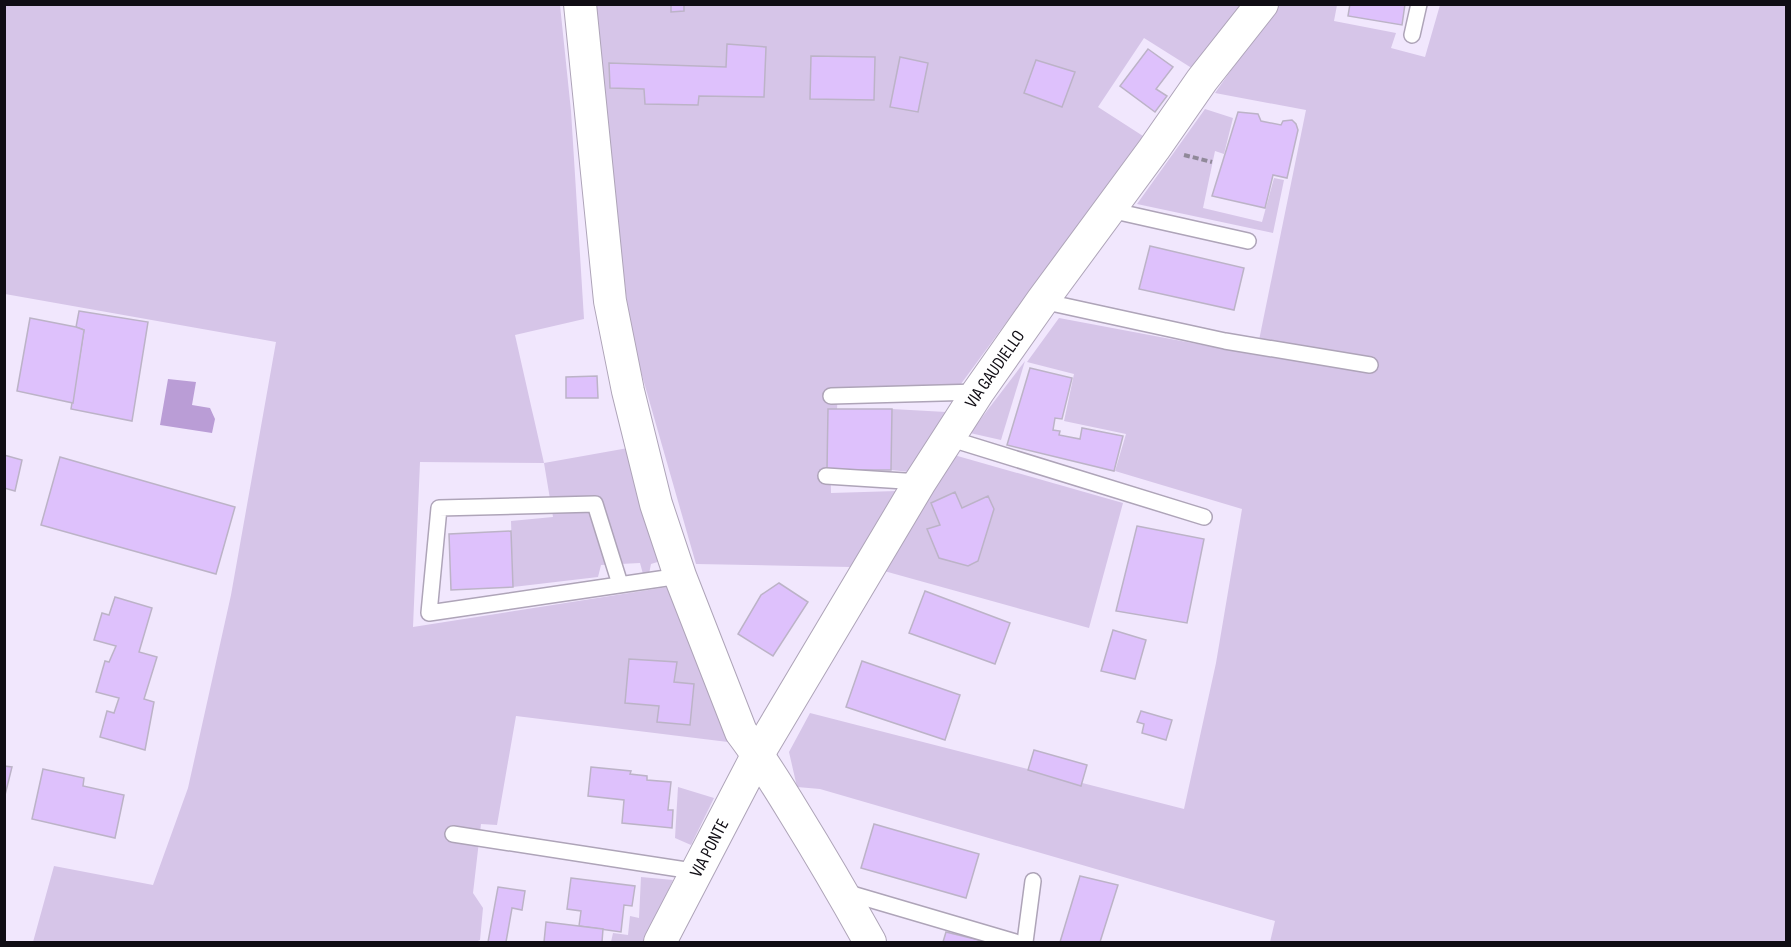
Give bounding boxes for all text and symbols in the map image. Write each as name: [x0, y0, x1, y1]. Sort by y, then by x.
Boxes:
street label: VIA GAUDIELLO: [960, 326, 1029, 412]
street label: VIA PONTE: [685, 815, 733, 881]

